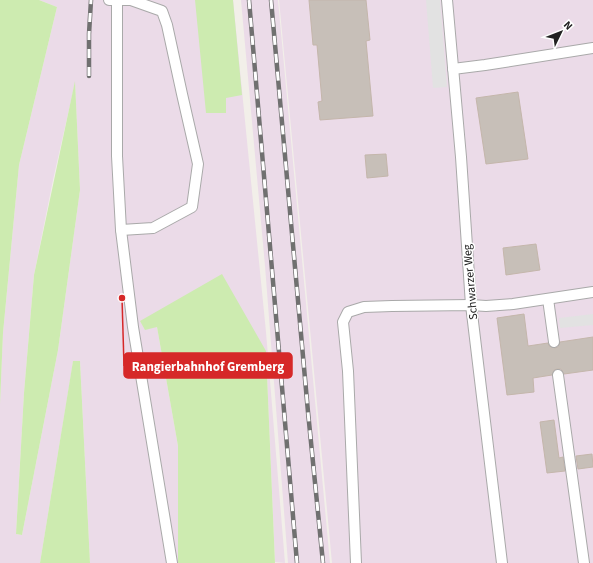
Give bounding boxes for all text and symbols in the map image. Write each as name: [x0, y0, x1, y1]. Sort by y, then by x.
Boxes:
north arrow: [541, 12, 581, 52]
text: N: [560, 18, 576, 33]
street label: Schwarzer Weg: [459, 243, 482, 321]
callout: Rangierbahnhof Gremberg: [124, 353, 292, 378]
text: Rangierbahnhof Gremberg: [132, 358, 284, 376]

